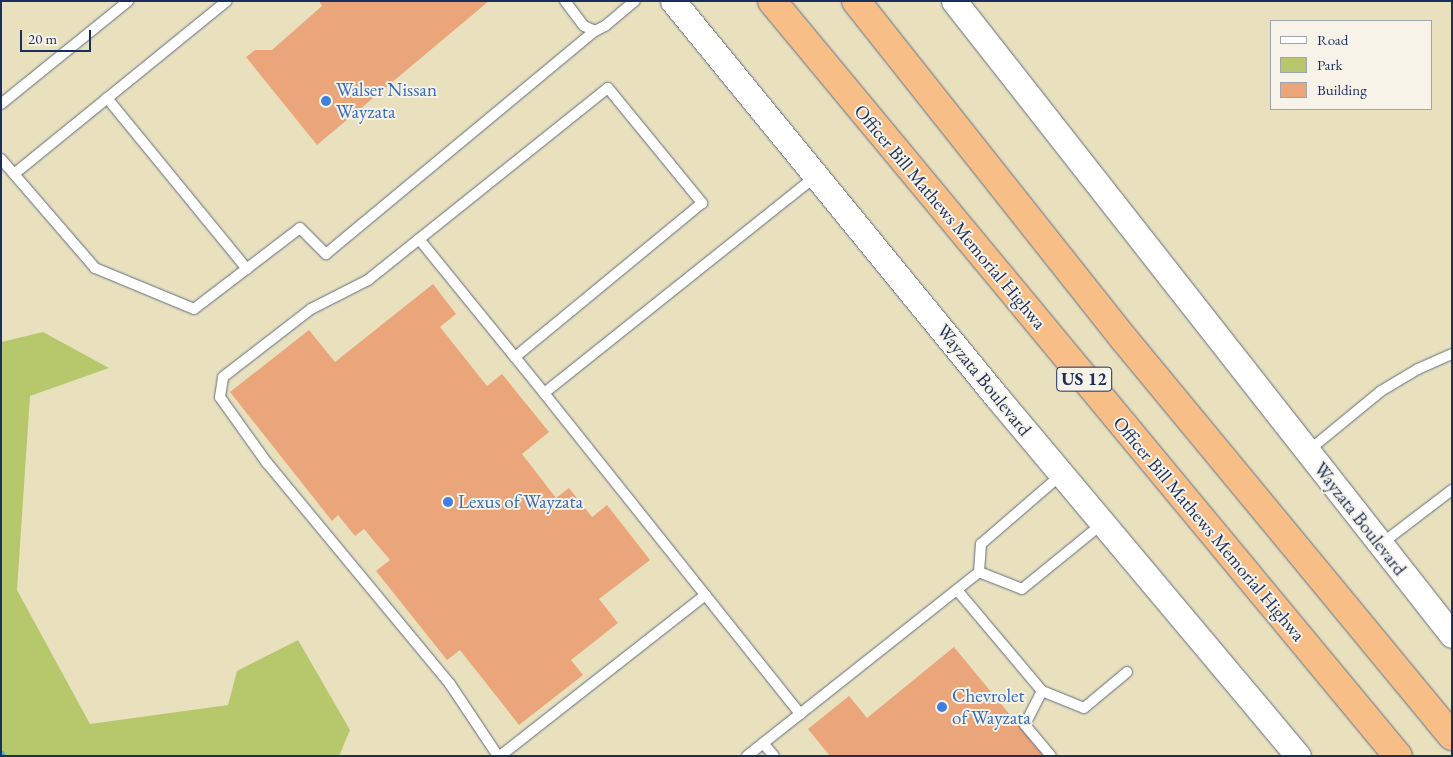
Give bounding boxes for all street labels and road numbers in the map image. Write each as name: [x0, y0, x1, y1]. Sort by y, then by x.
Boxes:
street label: Officer Bill Mathews Memorial Highwa: [849, 100, 1051, 334]
street label: Wayzata Boulevard: [932, 319, 1036, 441]
road number: US 12: [1055, 364, 1113, 394]
street label: Officer Bill Mathews Memorial Highwa: [1108, 412, 1310, 646]
street label: Wayzata Boulevard: [1309, 458, 1411, 580]

